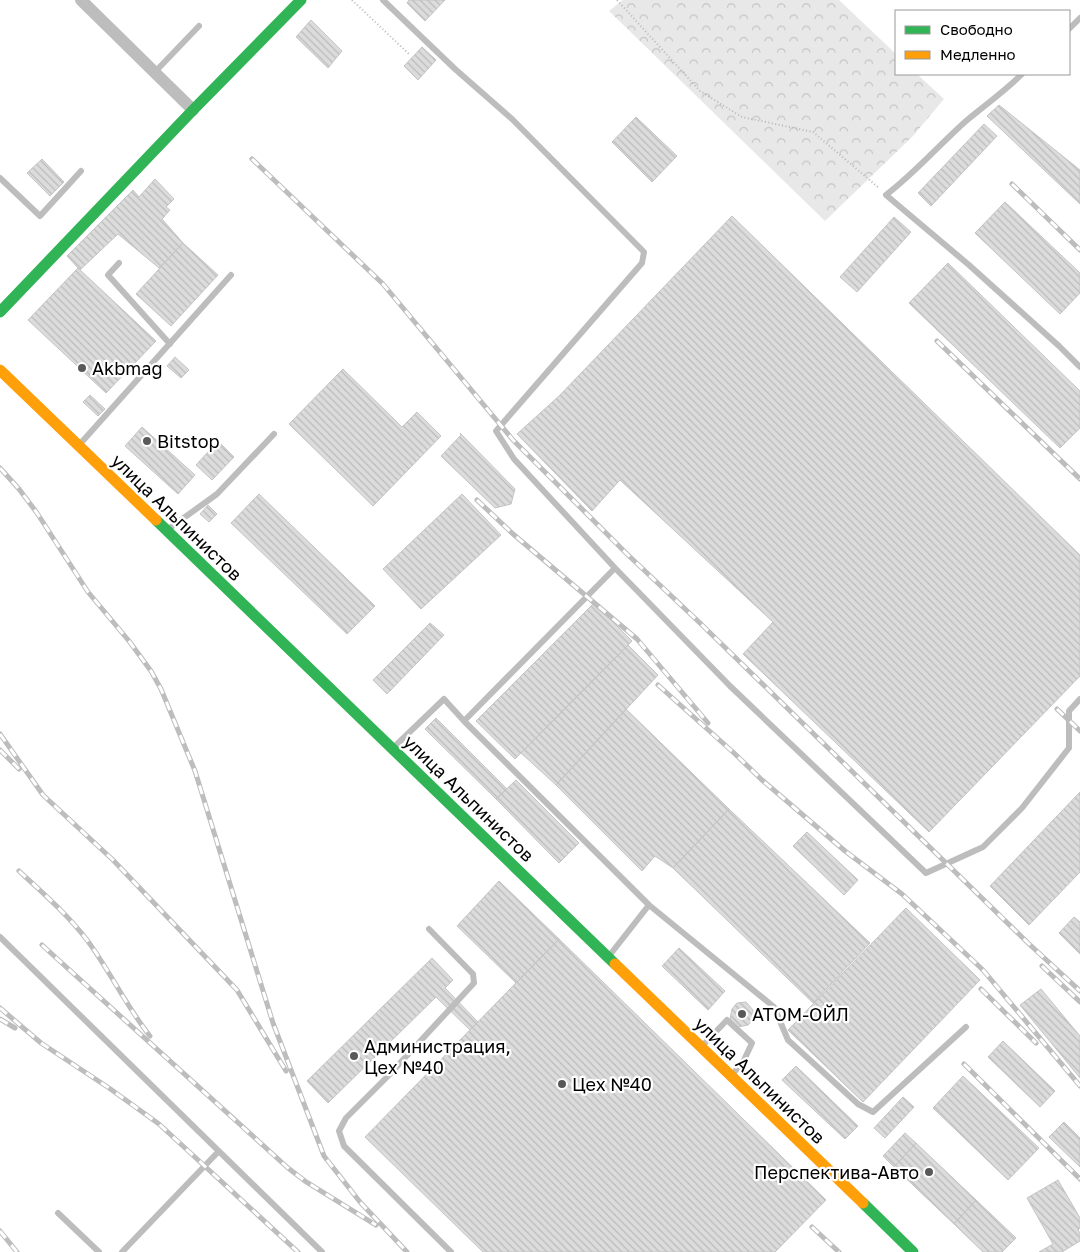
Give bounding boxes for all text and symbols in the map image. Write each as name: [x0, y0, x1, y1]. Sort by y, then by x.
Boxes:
legend: [895, 10, 1070, 75]
text: Свободно: [940, 20, 1013, 38]
text: Медленно: [940, 45, 1016, 63]
place label: Akbmag: [92, 357, 162, 379]
marker: Akbmag: [76, 362, 88, 374]
place label: Bitstop: [157, 430, 220, 452]
marker: Bitstop: [141, 435, 153, 447]
street label: улица Альпинистов: [107, 449, 247, 585]
street label: улица Альпинистов: [399, 730, 539, 866]
place label: АТОМ-ОЙЛ: [752, 1003, 849, 1025]
marker: АТОМ-ОЙЛ: [736, 1008, 748, 1020]
street label: улица Альпинистов: [690, 1012, 830, 1148]
place label: Администрация, Цех №40: [364, 1035, 511, 1078]
marker: Администрация, Цех №40: [348, 1050, 360, 1062]
place label: Цех №40: [572, 1073, 652, 1095]
marker: Цех №40: [556, 1078, 568, 1090]
place label: Перспектива-Авто: [754, 1161, 919, 1183]
marker: Перспектива-Авто: [923, 1166, 935, 1178]

